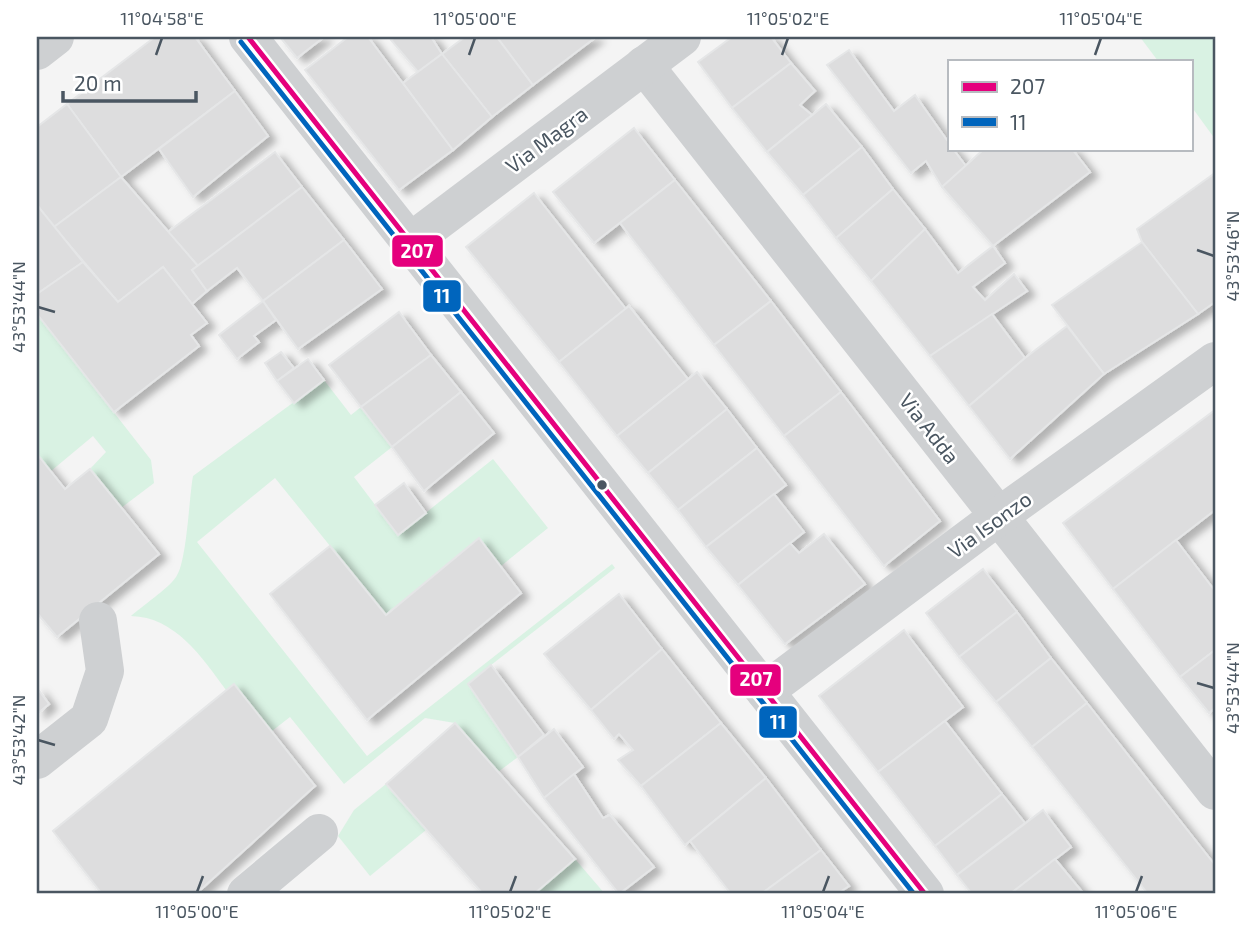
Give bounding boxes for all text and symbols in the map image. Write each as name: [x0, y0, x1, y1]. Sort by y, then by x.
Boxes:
text: 11°04'58"E: [120, 7, 204, 29]
text: 11°05'00"E: [433, 7, 517, 29]
text: 11°05'02"E: [747, 7, 829, 29]
text: 11°05'04"E: [1059, 7, 1143, 29]
scale bar: [63, 60, 196, 104]
legend: [948, 60, 1192, 150]
text: 20 m: [74, 70, 122, 95]
text: 207: [1010, 73, 1045, 98]
street label: Via Magra: [500, 100, 592, 178]
text: 11: [1010, 109, 1027, 134]
text: 43°53'46"N: [1221, 210, 1243, 302]
line badge: 207: [391, 234, 444, 268]
text: 207: [400, 239, 434, 262]
text: 43°53'44"N: [7, 261, 29, 353]
line badge: 11: [422, 279, 462, 313]
text: 11: [434, 284, 450, 307]
street label: Via Adda: [895, 388, 965, 468]
unlabelled marker: [595, 478, 609, 492]
street label: Via Isonzo: [942, 485, 1036, 563]
text: 43°53'44"N: [1221, 642, 1243, 734]
line badge: 207: [729, 663, 782, 697]
text: 207: [739, 667, 773, 690]
text: 43°53'42"N: [7, 695, 29, 785]
line badge: 11: [758, 705, 798, 739]
text: 11: [770, 710, 786, 733]
text: 11°05'00"E: [155, 900, 239, 922]
text: 11°05'02"E: [469, 900, 551, 922]
text: 11°05'04"E: [781, 900, 865, 922]
text: 11°05'06"E: [1095, 900, 1177, 922]

